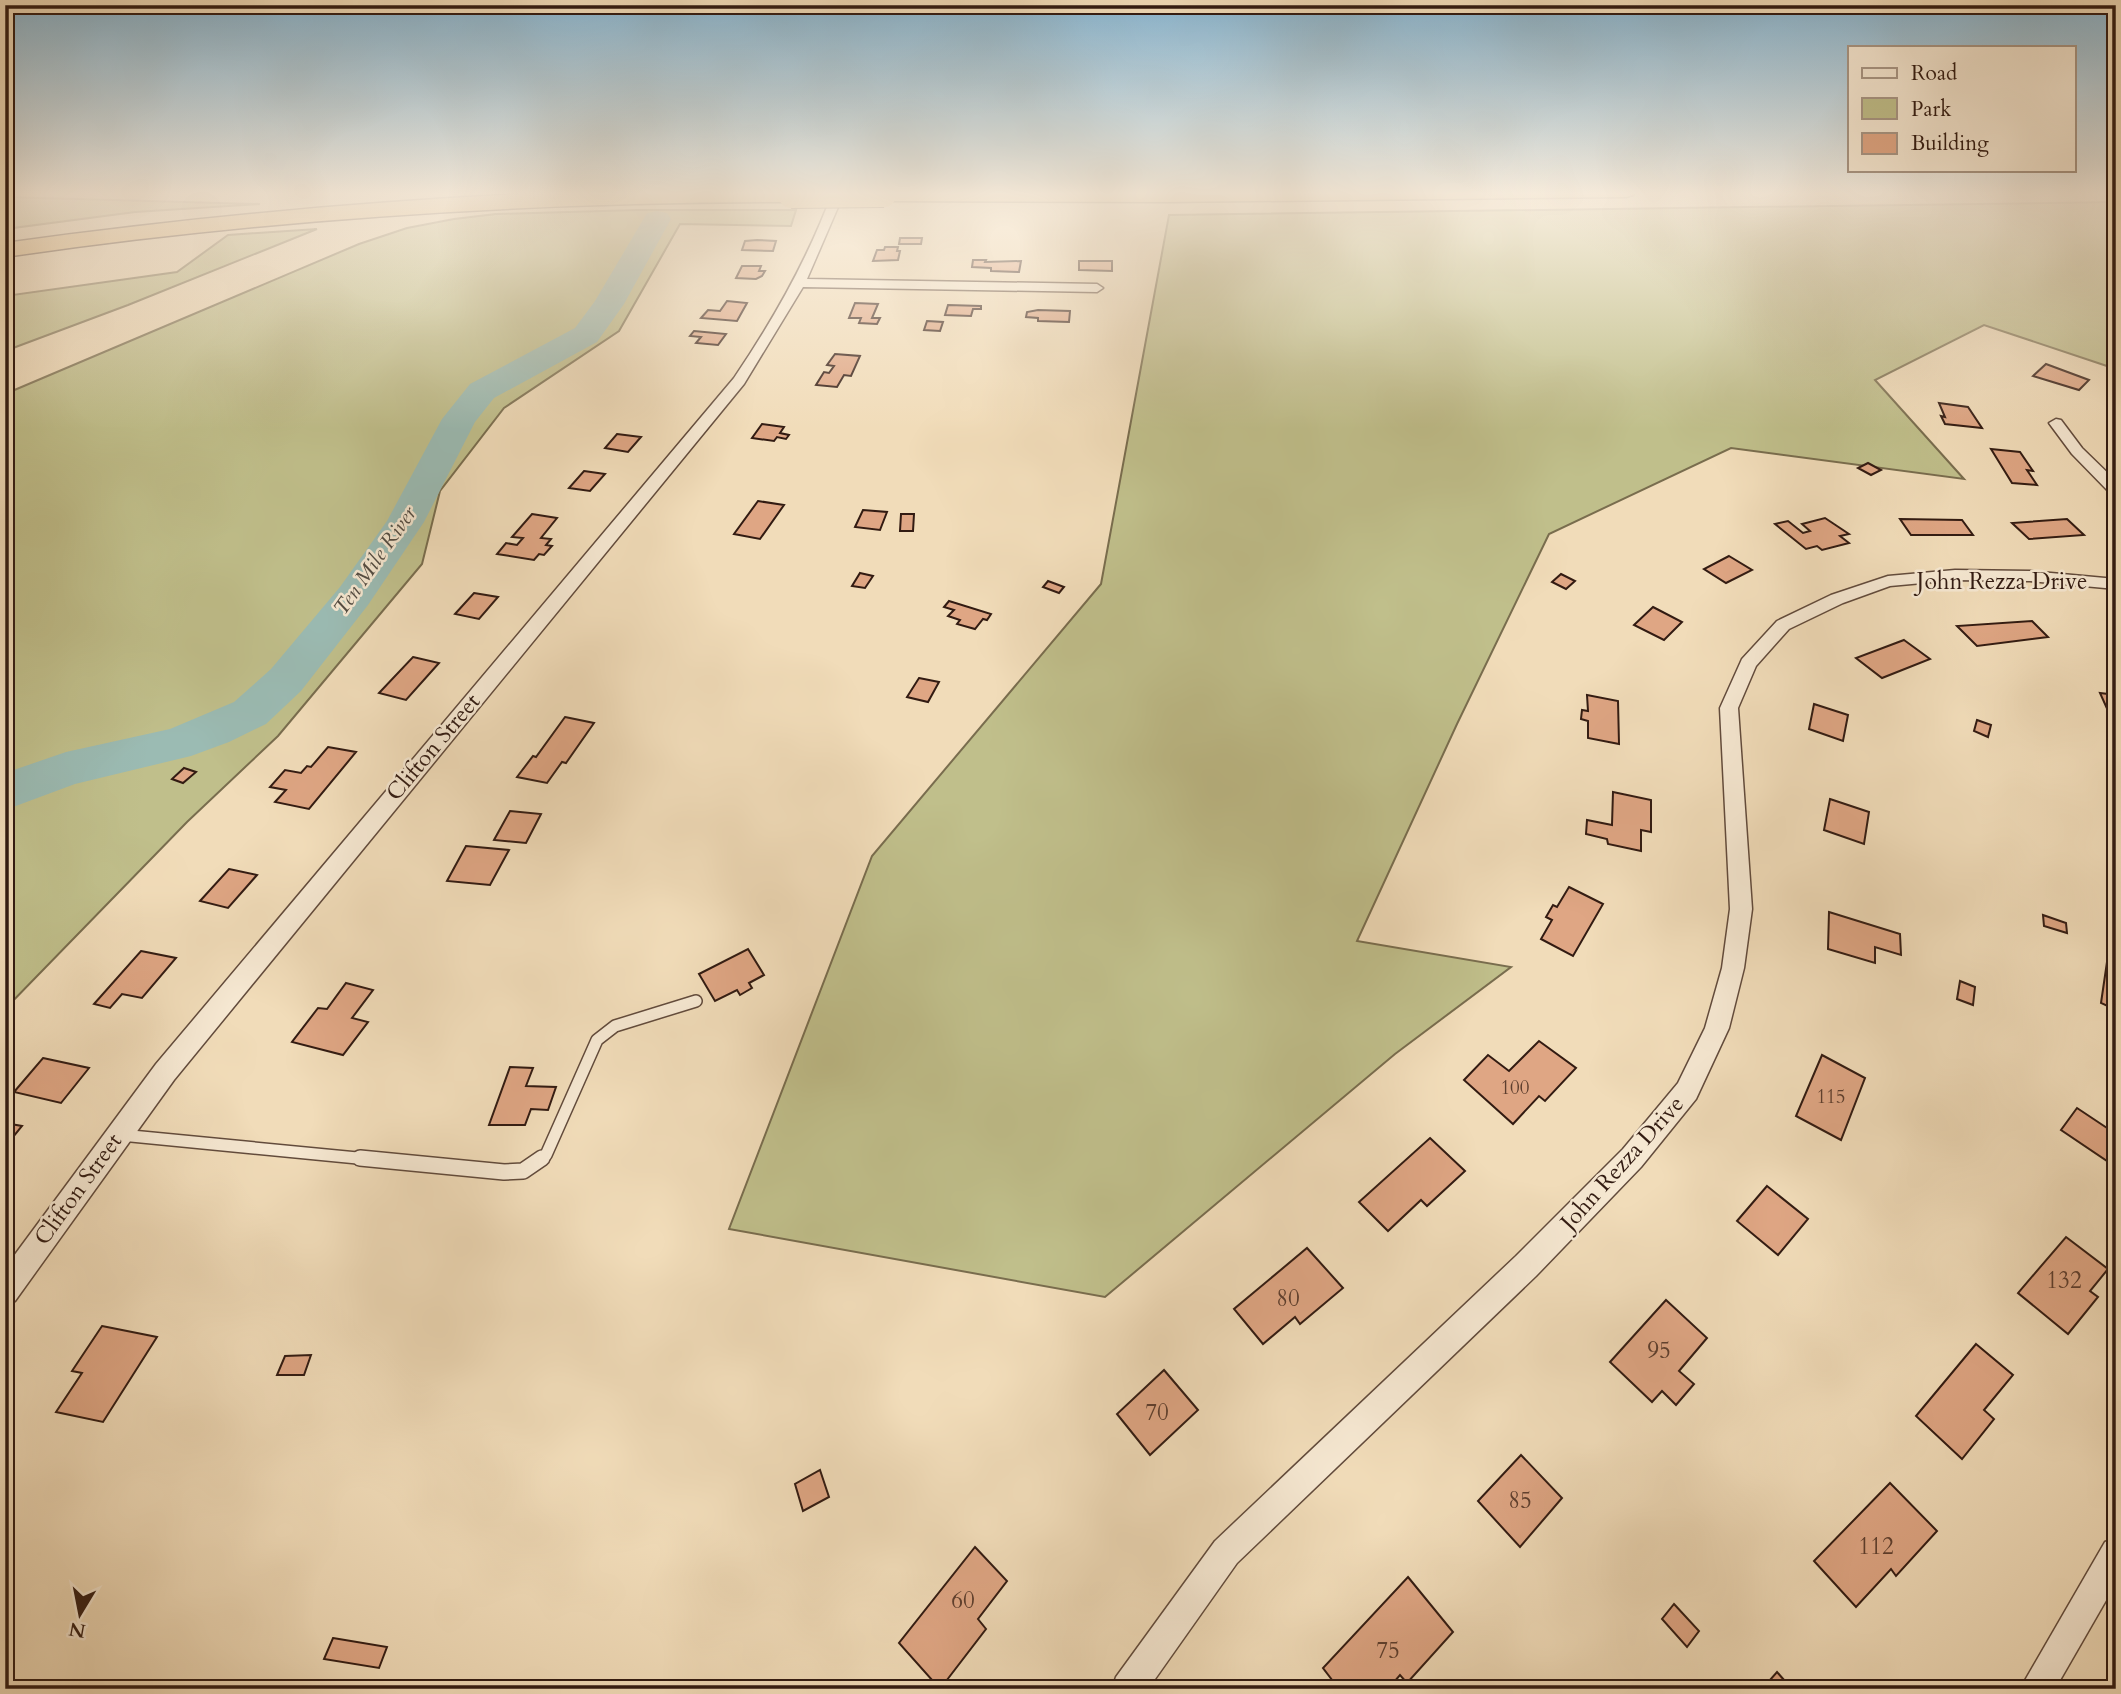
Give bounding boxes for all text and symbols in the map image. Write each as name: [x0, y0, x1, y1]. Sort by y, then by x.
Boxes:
legend: [1848, 46, 2076, 172]
text: Road: [1911, 59, 1957, 88]
text: Park: [1911, 95, 1952, 124]
text: Building: [1911, 129, 1989, 158]
water label: Ten Mile River: [327, 500, 424, 621]
street label: John Rezza Drive: [1914, 566, 2087, 597]
street label: Clifton Street: [379, 687, 487, 807]
house number: 100: [1500, 1075, 1530, 1101]
house number: 115: [1816, 1084, 1846, 1110]
street label: John Rezza Drive: [1551, 1089, 1691, 1239]
street label: Clifton Street: [27, 1127, 129, 1251]
house number: 132: [2046, 1265, 2082, 1296]
house number: 80: [1276, 1283, 1300, 1314]
house number: 95: [1647, 1335, 1671, 1366]
house number: 70: [1145, 1397, 1169, 1428]
house number: 85: [1508, 1485, 1532, 1516]
house number: 112: [1858, 1531, 1894, 1562]
north arrow: [46, 1578, 116, 1648]
house number: 60: [951, 1585, 975, 1616]
text: N: [66, 1615, 88, 1644]
house number: 75: [1376, 1635, 1400, 1666]

